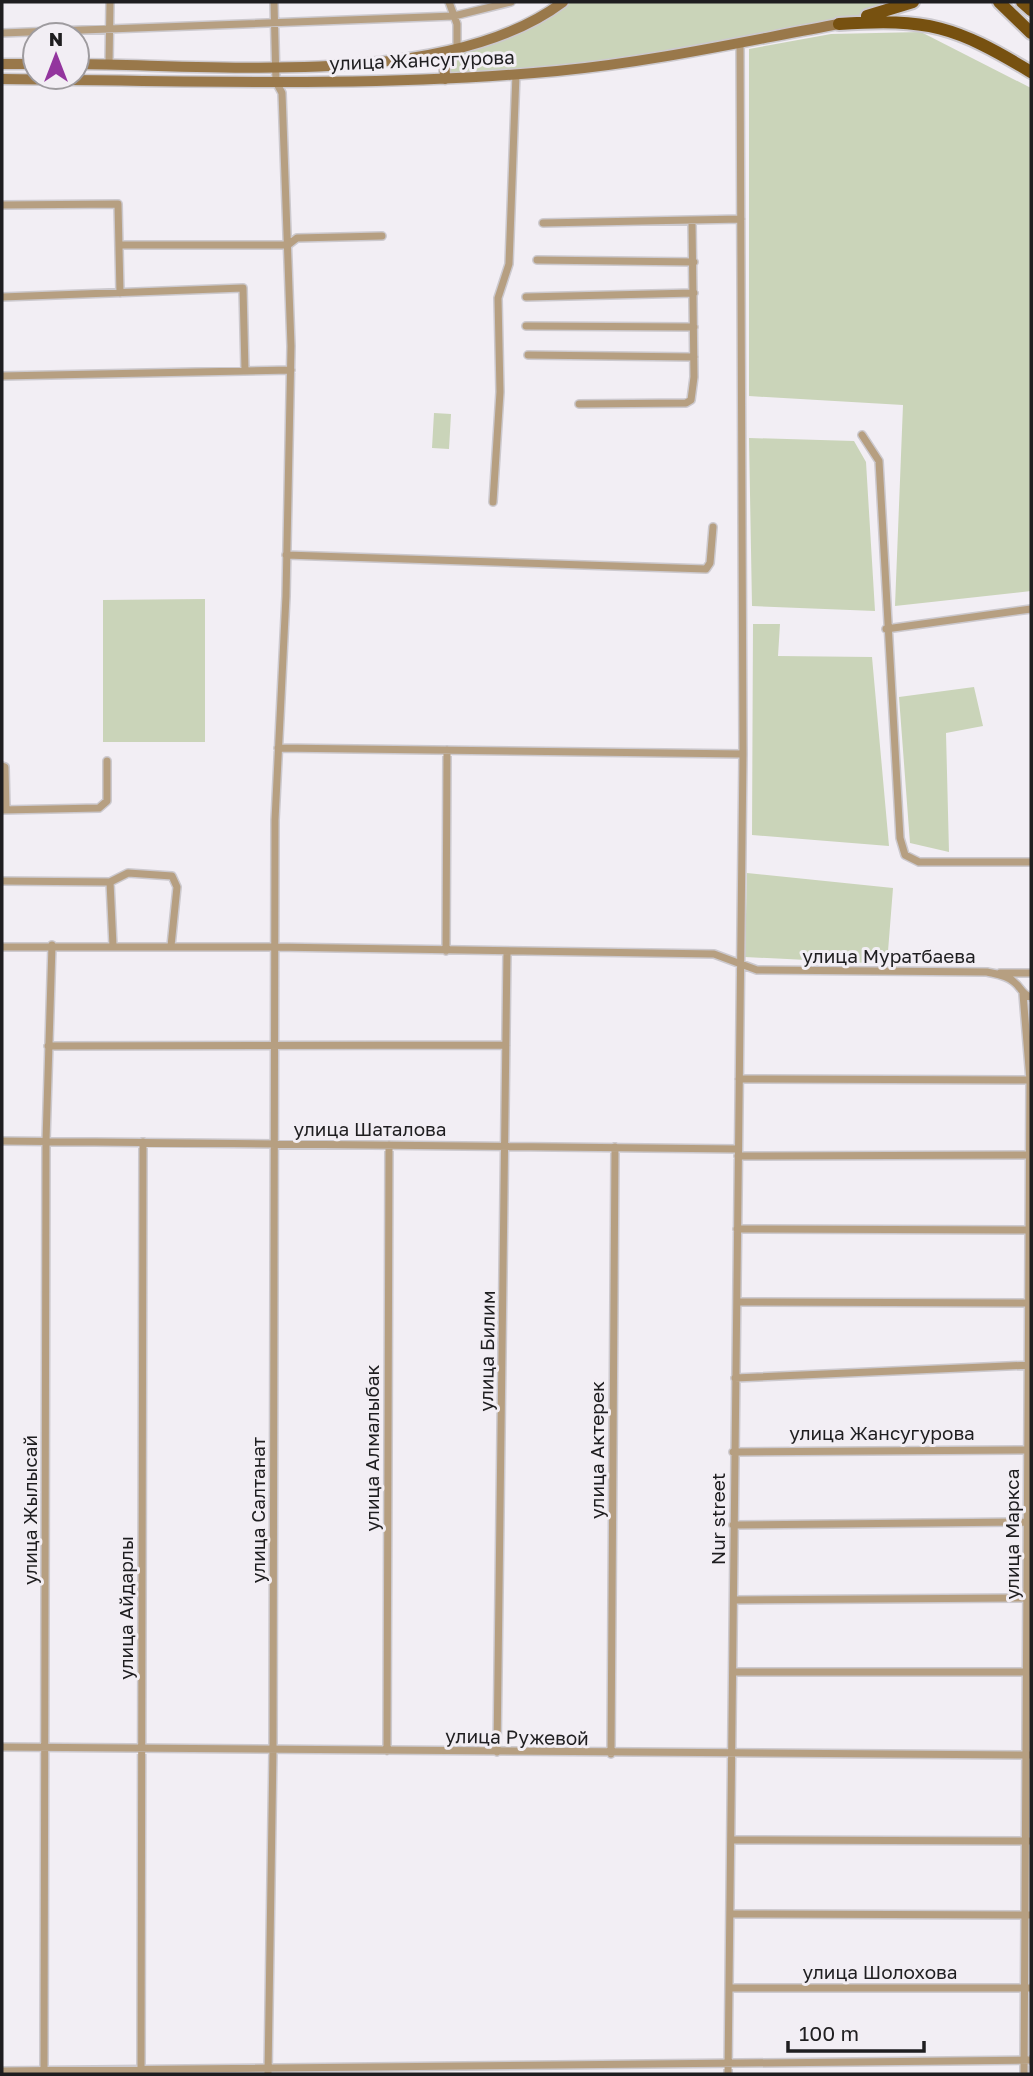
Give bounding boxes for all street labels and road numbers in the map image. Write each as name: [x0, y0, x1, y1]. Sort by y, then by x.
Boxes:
street label: улица Жансугурова: [329, 45, 515, 74]
street label: улица Муратбаева: [802, 944, 976, 967]
street label: улица Шаталова: [293, 1117, 447, 1140]
street label: улица Билим: [474, 1290, 499, 1412]
street label: улица Алмалыбак: [360, 1364, 383, 1532]
street label: улица Актерек: [585, 1381, 608, 1519]
street label: улица Жансугурова: [789, 1421, 975, 1444]
street label: улица Жылысай: [18, 1435, 41, 1585]
street label: улица Салтанат: [246, 1437, 269, 1583]
street label: улица Маркса: [1000, 1469, 1023, 1599]
street label: Nur street: [706, 1473, 729, 1565]
street label: улица Айдарлы: [114, 1536, 137, 1680]
street label: улица Ружевой: [445, 1724, 589, 1749]
street label: улица Шолохова: [802, 1960, 958, 1983]

